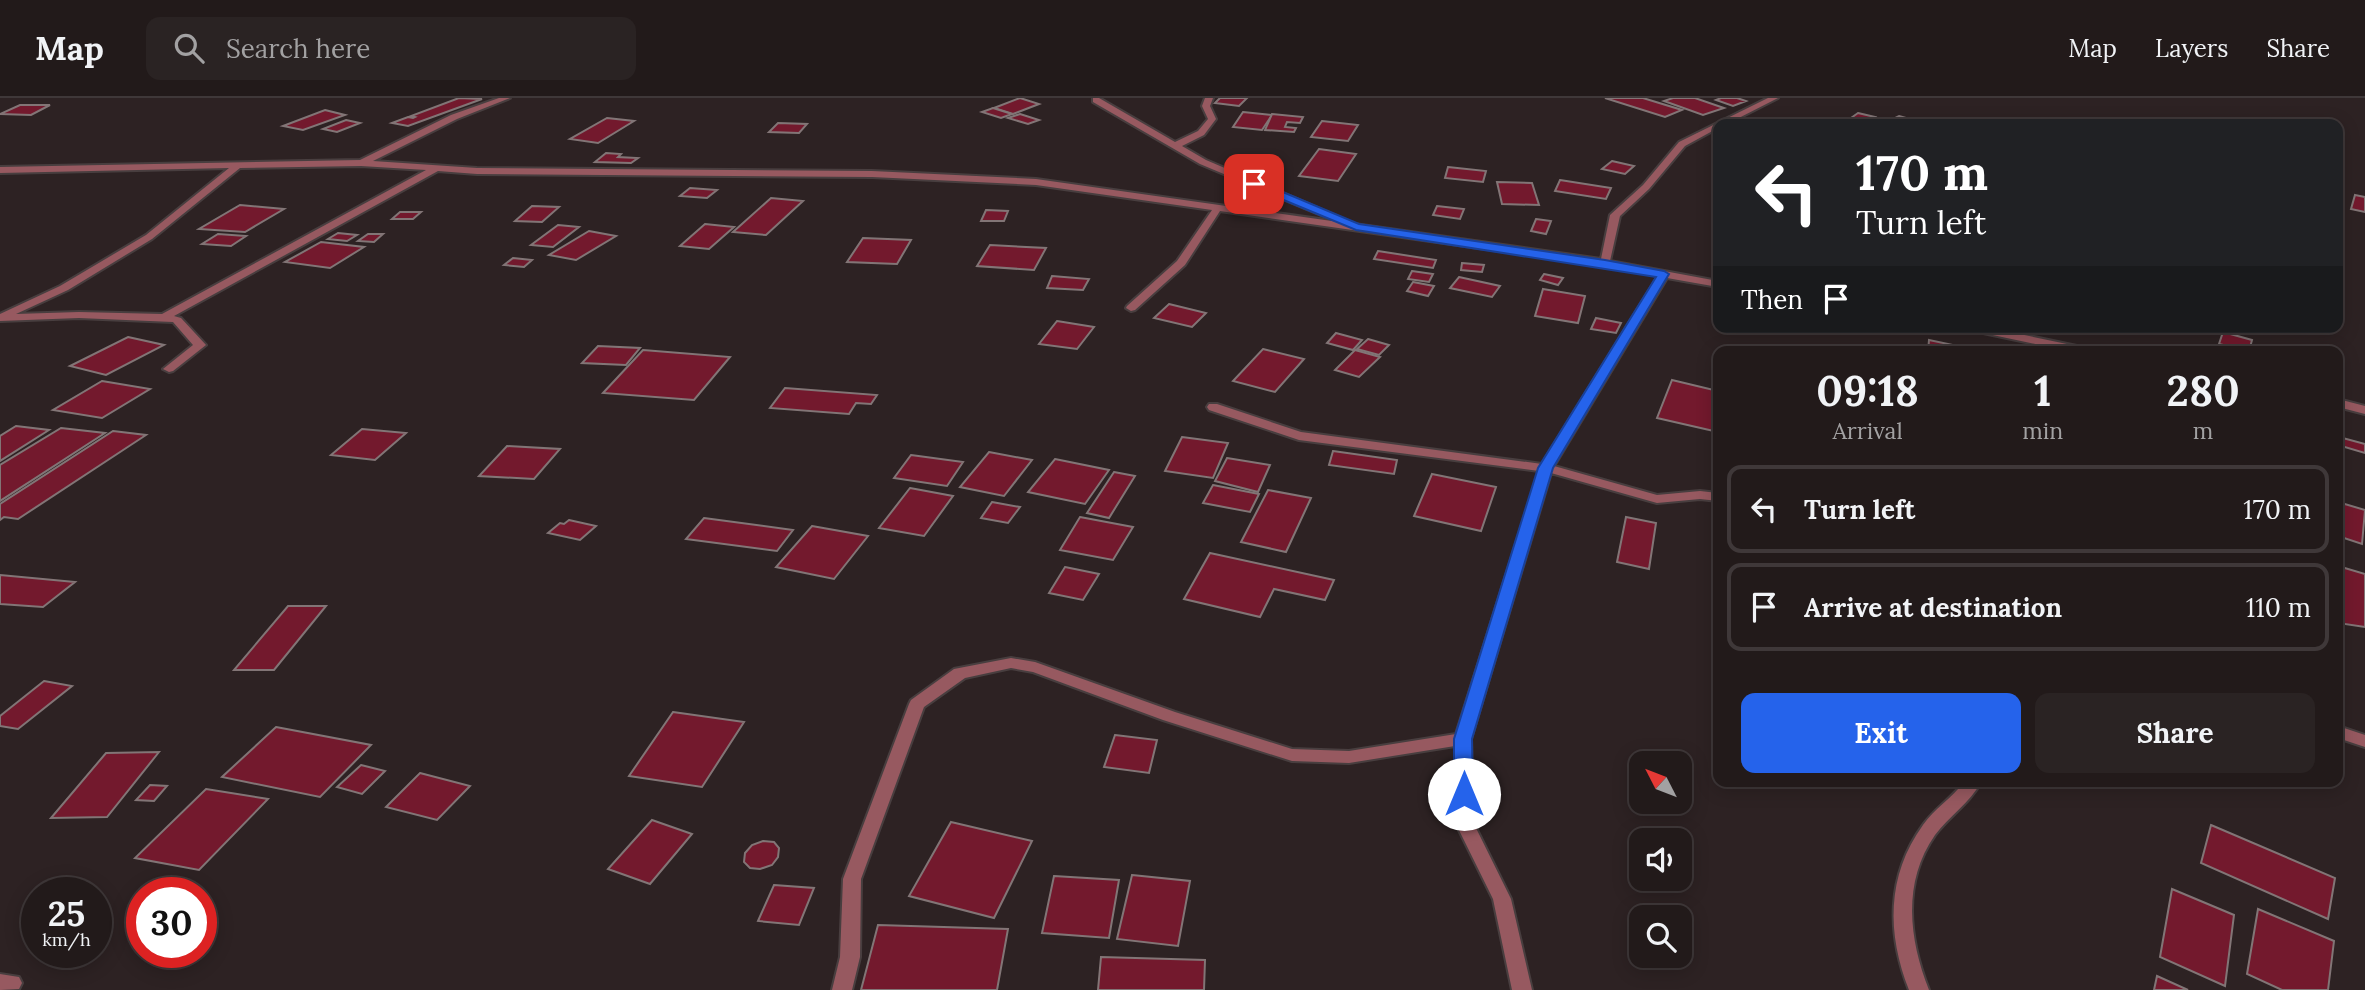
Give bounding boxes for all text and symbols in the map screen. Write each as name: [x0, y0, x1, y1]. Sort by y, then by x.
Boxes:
search box: [146, 17, 636, 80]
text: Map: [35, 27, 104, 69]
icon: search: [170, 29, 208, 67]
text: Search here: [226, 32, 370, 65]
text: Map: [2068, 33, 2117, 64]
text: Layers: [2155, 33, 2228, 64]
text: Share: [2266, 33, 2330, 64]
text: 170 m: [1856, 141, 1988, 203]
icon: left: [1741, 147, 1832, 238]
pin: [1224, 154, 1284, 214]
icon: arrive: [1235, 165, 1273, 203]
text: Turn left: [1856, 202, 1986, 243]
icon: arrive: [1817, 280, 1855, 318]
text: Then: [1741, 283, 1803, 316]
text: 09:18: [1816, 364, 1919, 418]
text: 1: [2034, 364, 2051, 418]
text: 280: [2167, 364, 2240, 418]
text: Arrival: [1832, 416, 1903, 445]
text: min: [2022, 416, 2063, 445]
text: m: [2193, 416, 2213, 445]
icon: left: [1745, 490, 1783, 528]
text: Turn left: [1804, 493, 1915, 526]
text: 170 m: [2243, 493, 2311, 526]
icon: arrive: [1745, 588, 1783, 626]
text: Arrive at destination: [1804, 591, 2062, 624]
text: 110 m: [2246, 591, 2311, 624]
button: Exit: [1741, 693, 2021, 773]
button: Share: [2035, 693, 2315, 773]
north arrow: [1629, 751, 1692, 814]
map controls: [1629, 751, 1692, 968]
position arrow: [1427, 757, 1501, 831]
button: sound: [1629, 828, 1692, 891]
speed limit sign: 30: [126, 877, 217, 968]
text: 25: [48, 891, 85, 936]
button: search: [1629, 905, 1692, 968]
text: km/h: [42, 928, 91, 951]

